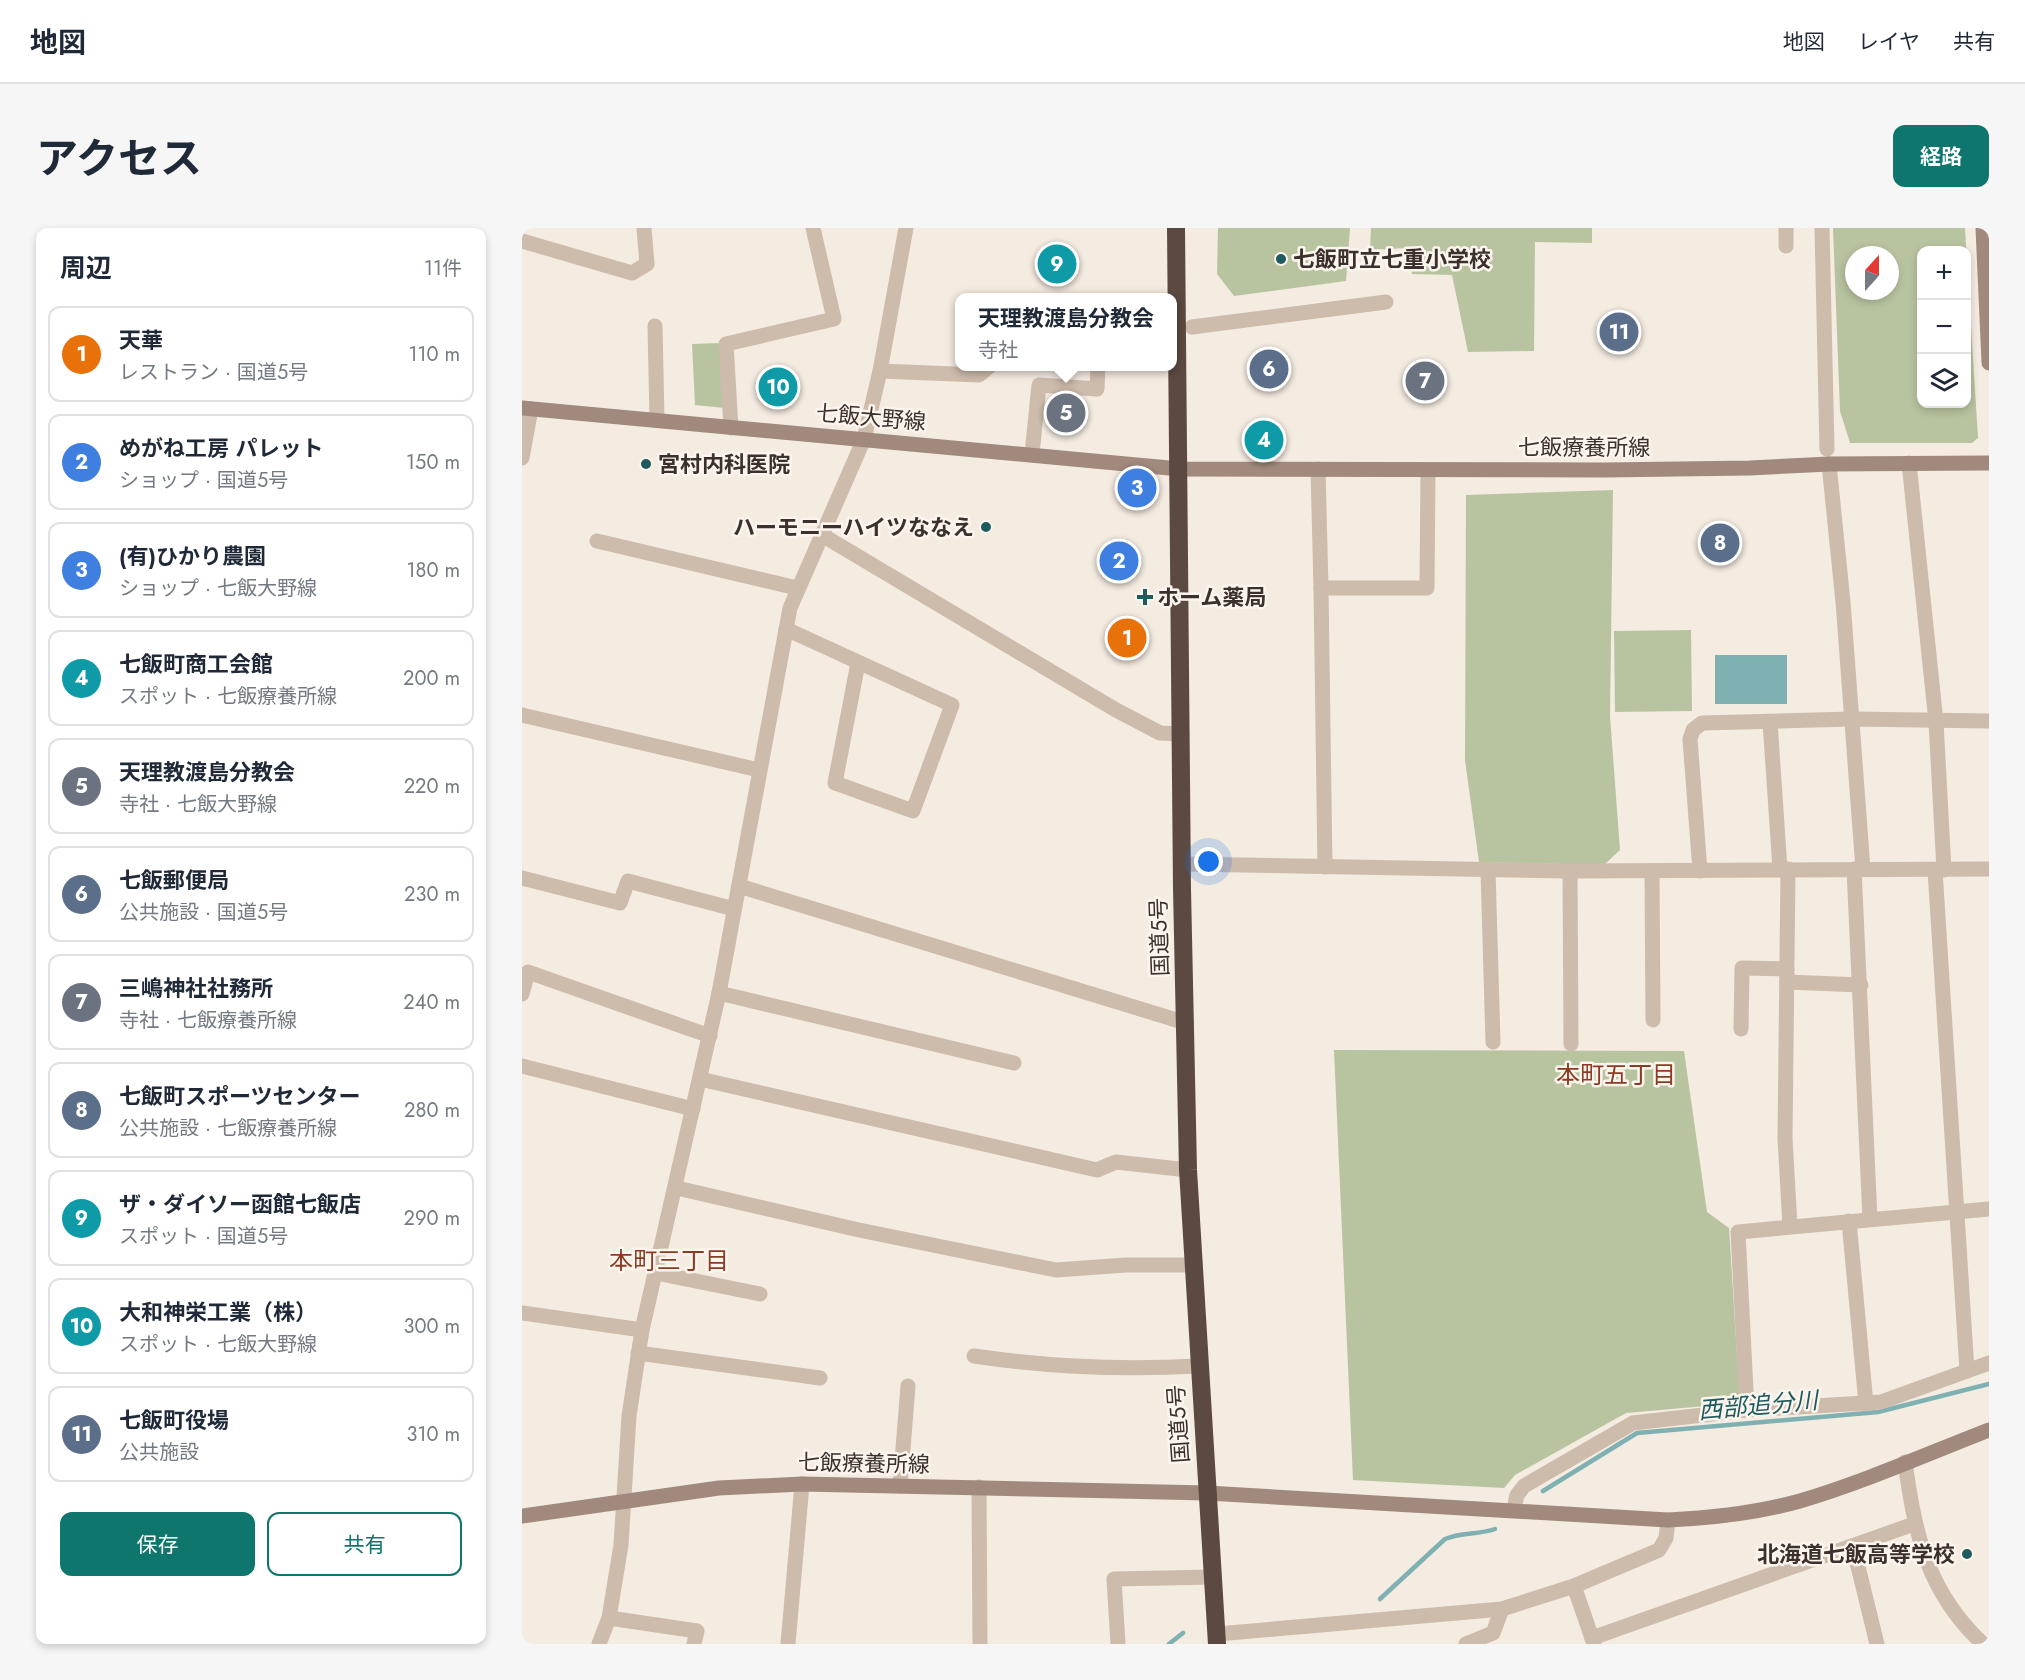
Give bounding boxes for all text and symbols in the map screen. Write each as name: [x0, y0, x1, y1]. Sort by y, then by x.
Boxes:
text: 地図: [30, 22, 86, 63]
text: 地図: [1783, 27, 1825, 57]
text: レイヤ: [1858, 27, 1920, 57]
text: 共有: [1953, 27, 1995, 57]
button: 経路: [1893, 125, 1989, 187]
text: アクセス: [36, 128, 202, 189]
pin: 9: [1038, 242, 1076, 286]
place label: 七飯町立七重小学校: [1293, 243, 1491, 275]
north arrow: [1845, 246, 1899, 300]
map controls: [1917, 246, 1971, 408]
button: +: [1917, 246, 1971, 300]
text: 周辺: [60, 249, 112, 287]
marker: 七飯町立七重小学校: [1274, 252, 1288, 266]
text: 11件: [424, 254, 462, 283]
popup: [955, 293, 1177, 371]
button: −: [1917, 300, 1971, 354]
text: 天理教渡島分教会: [978, 302, 1154, 334]
pin: 11: [1600, 310, 1638, 354]
text: 天華: [119, 324, 163, 356]
text: 寺社: [978, 336, 1018, 365]
text: 1: [76, 340, 87, 369]
text: 110 m: [408, 340, 460, 369]
pin: 6: [1250, 346, 1288, 392]
button: layers: [1917, 354, 1971, 408]
text: レストラン · 国道5号: [119, 358, 308, 387]
pin: 7: [1406, 358, 1444, 404]
pin: 10: [758, 364, 798, 410]
pin: 5: [1046, 390, 1086, 435]
street label: 七飯大野線: [815, 396, 927, 438]
pin: 4: [1244, 418, 1284, 462]
street label: 七飯療養所線: [1518, 431, 1650, 463]
text: めがね工房 パレット: [119, 432, 324, 464]
text: 2: [75, 448, 88, 477]
text: 150 m: [406, 448, 460, 477]
place label: 宮村内科医院: [658, 448, 790, 480]
marker: 宮村内科医院: [639, 457, 653, 471]
text: ショップ · 国道5号: [119, 466, 288, 495]
pin: 3: [1118, 466, 1156, 510]
place label: ハーモニーハイツななえ: [733, 511, 974, 543]
marker: ハーモニーハイツななえ: [979, 520, 993, 534]
pin: 8: [1700, 520, 1740, 566]
pin: 2: [1100, 538, 1138, 584]
text: (有)ひかり農園: [119, 540, 266, 572]
text: 3: [75, 556, 88, 585]
text: 180 m: [406, 556, 460, 585]
text: ショップ · 七飯大野線: [119, 574, 317, 603]
place label: ホーム薬局: [1157, 581, 1266, 613]
marker: ホーム薬局: [1138, 590, 1152, 604]
pin: 1: [1108, 616, 1146, 660]
text: 七飯町商工会館: [119, 648, 273, 680]
text: 4: [75, 664, 88, 693]
text: 200 m: [403, 664, 460, 693]
text: スポット · 七飯療養所線: [119, 682, 337, 711]
text: 天理教渡島分教会: [119, 756, 295, 788]
text: 5: [75, 772, 88, 801]
text: 220 m: [404, 772, 460, 801]
text: 寺社 · 七飯大野線: [119, 790, 277, 819]
your location: [1194, 847, 1223, 876]
text: 七飯郵便局: [119, 864, 229, 896]
text: 6: [75, 880, 88, 909]
text: 230 m: [404, 880, 460, 909]
street label: 国道5号: [1142, 897, 1176, 977]
text: 公共施設 · 国道5号: [119, 898, 288, 927]
text: 三嶋神社社務所: [119, 972, 273, 1004]
text: 7: [75, 988, 88, 1017]
text: 240 m: [403, 988, 460, 1017]
text: 寺社 · 七飯療養所線: [119, 1006, 297, 1035]
district label: 本町五丁目: [1556, 1057, 1676, 1092]
text: 七飯町スポーツセンター: [119, 1080, 361, 1112]
text: 8: [75, 1096, 88, 1125]
text: 280 m: [404, 1096, 460, 1125]
text: 公共施設 · 七飯療養所線: [119, 1114, 337, 1143]
text: ザ・ダイソー函館七飯店: [119, 1188, 361, 1220]
text: 9: [75, 1204, 88, 1233]
text: 290 m: [404, 1204, 460, 1233]
text: スポット · 国道5号: [119, 1222, 288, 1251]
district label: 本町三丁目: [609, 1243, 729, 1278]
text: 大和神栄工業（株）: [119, 1296, 317, 1328]
text: 10: [70, 1312, 93, 1341]
text: 300 m: [403, 1312, 460, 1341]
text: スポット · 七飯大野線: [119, 1330, 317, 1359]
water label: 西部追分川: [1697, 1382, 1822, 1428]
street label: 国道5号: [1159, 1384, 1197, 1464]
text: 七飯町役場: [119, 1404, 229, 1436]
text: 11: [71, 1420, 92, 1449]
text: 310 m: [406, 1420, 460, 1449]
text: 公共施設: [119, 1438, 199, 1467]
street label: 七飯療養所線: [798, 1446, 930, 1480]
button: 保存: [60, 1512, 255, 1576]
button: 共有: [267, 1512, 462, 1576]
place label: 北海道七飯高等学校: [1757, 1538, 1955, 1570]
marker: 北海道七飯高等学校: [1960, 1547, 1974, 1561]

